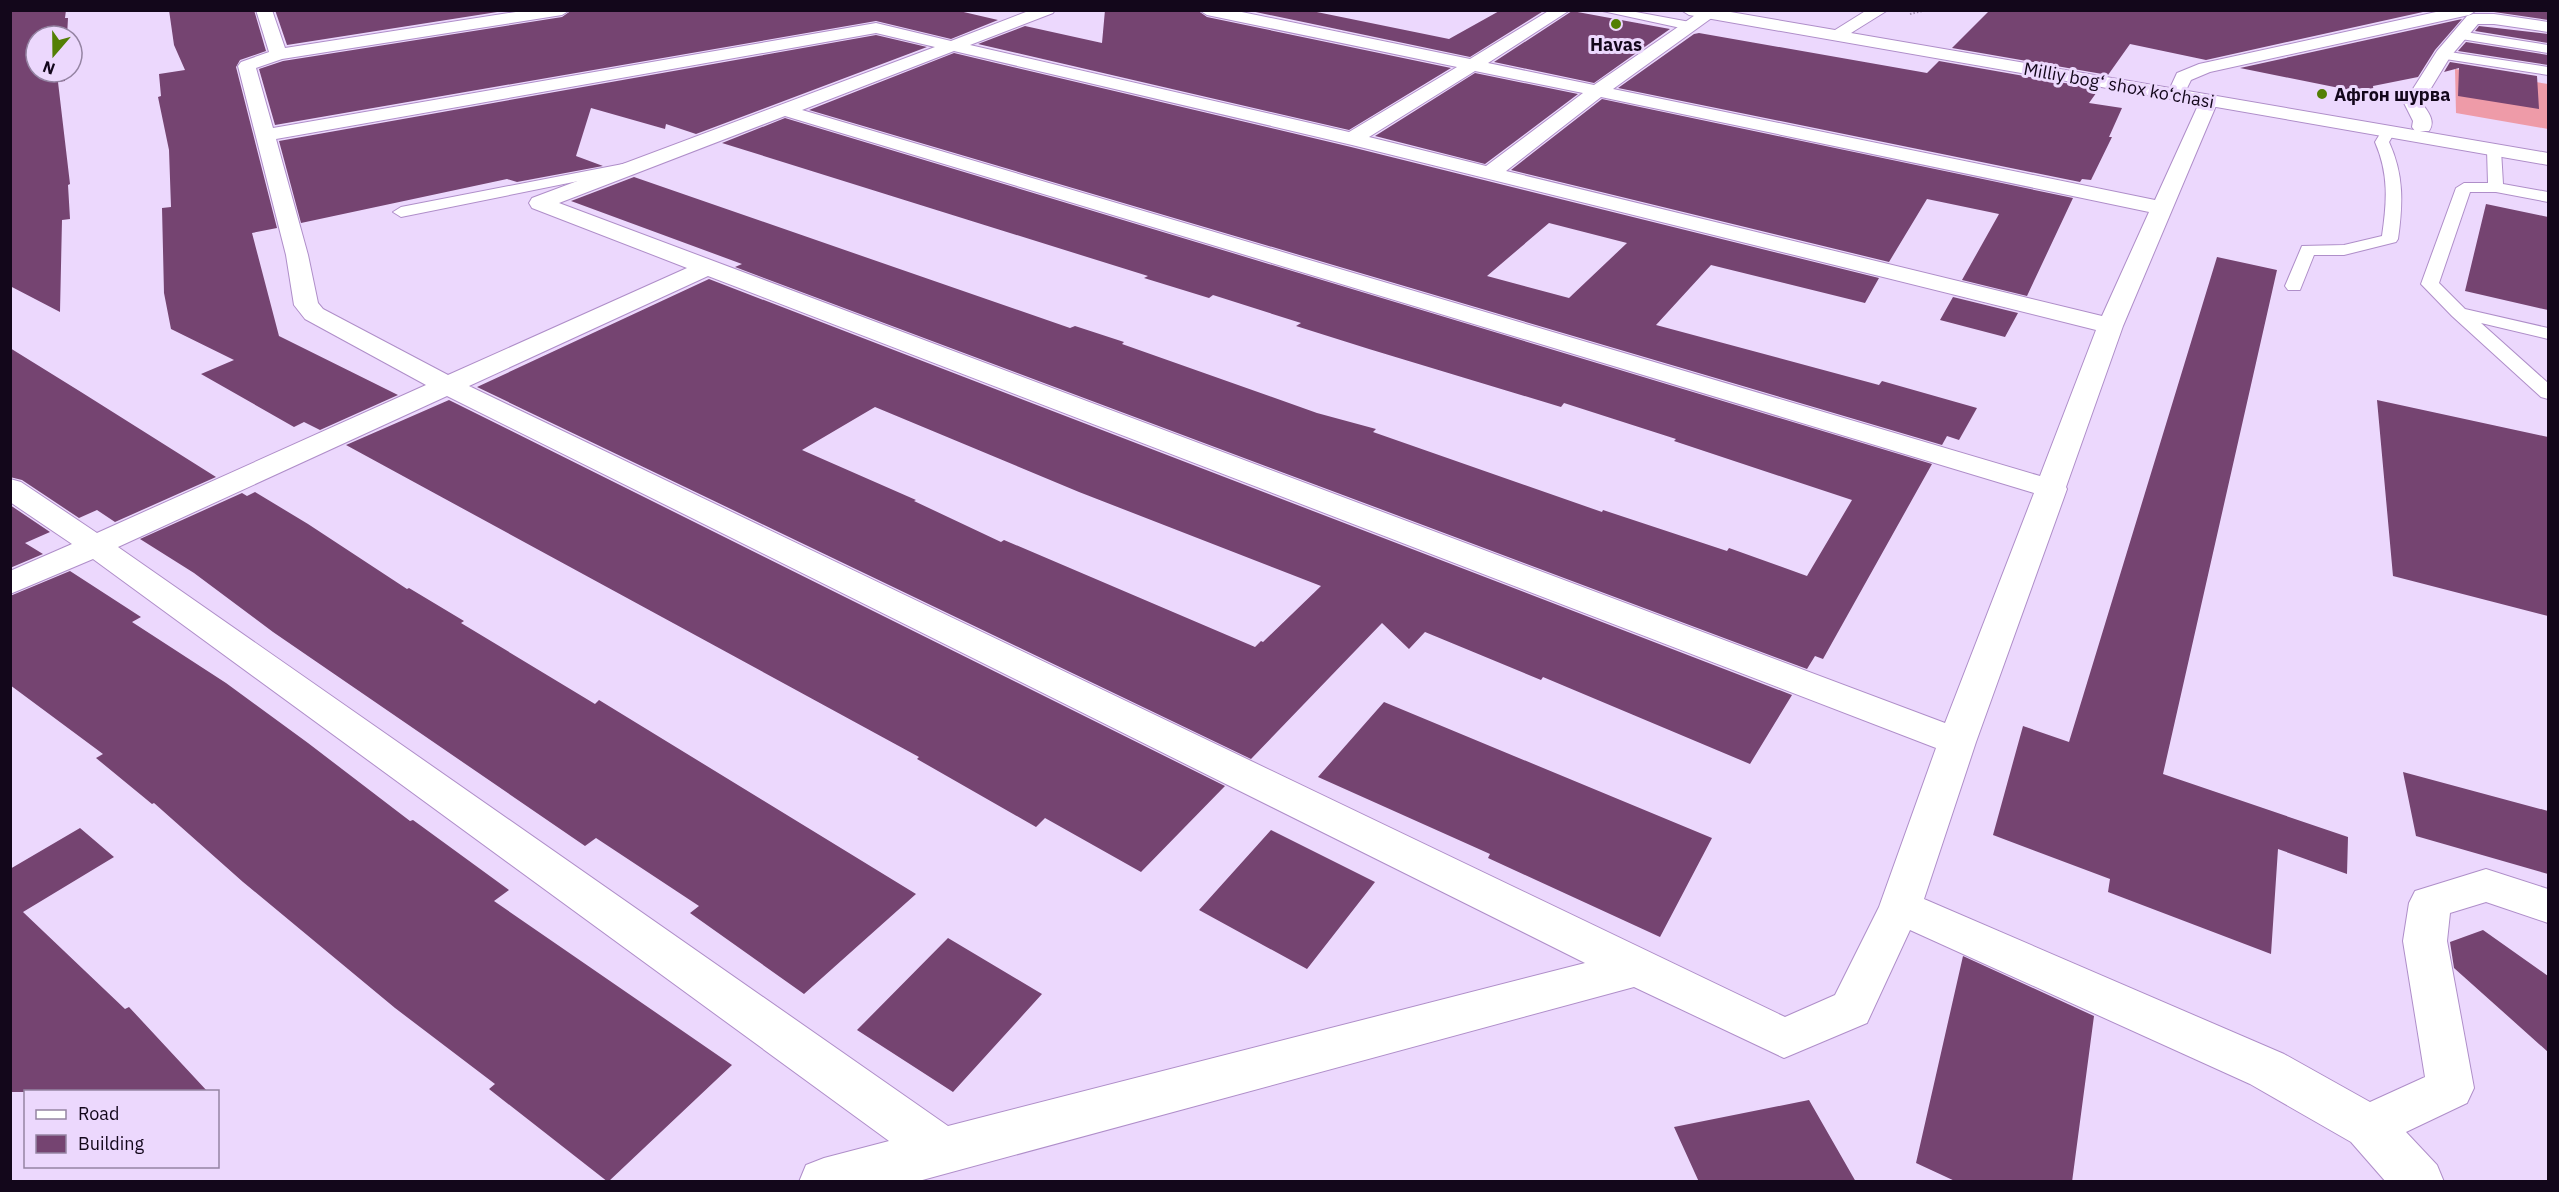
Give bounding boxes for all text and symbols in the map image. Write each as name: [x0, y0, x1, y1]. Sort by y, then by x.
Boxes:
marker: Havas: [1609, 17, 1623, 31]
north arrow: [24, 24, 84, 84]
place label: Havas: [1590, 33, 1642, 56]
text: N: [40, 57, 58, 79]
street label: Milliy bog‘ shox ko‘chasi: [2022, 57, 2216, 113]
place label: Афгон шурва: [2334, 83, 2450, 106]
marker: Афгон шурва: [2315, 87, 2329, 101]
legend: [24, 1090, 219, 1168]
text: Road: [78, 1102, 119, 1125]
text: Building: [78, 1132, 145, 1155]

